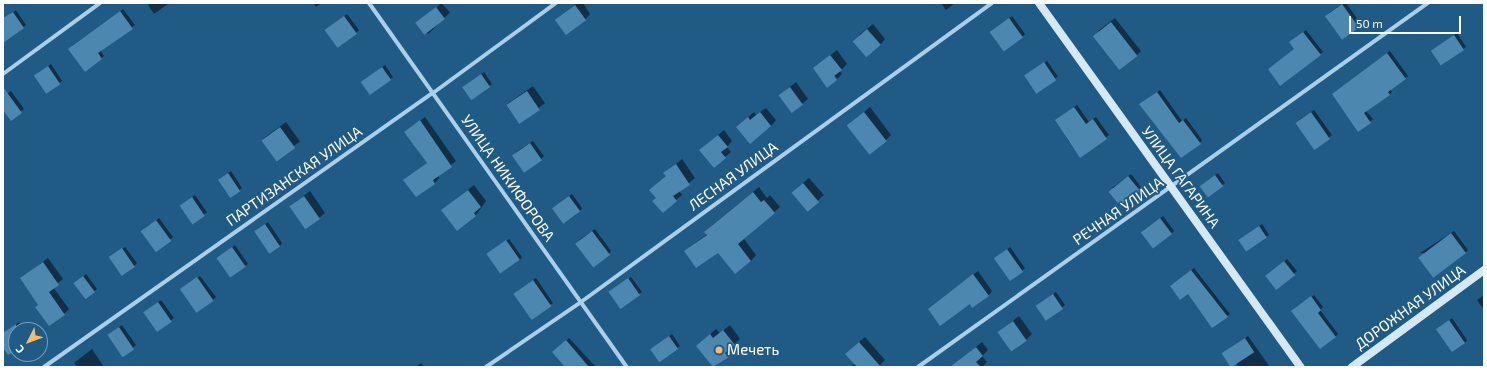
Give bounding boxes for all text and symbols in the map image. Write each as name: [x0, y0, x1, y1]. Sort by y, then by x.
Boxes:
scale bar: [1351, 8, 1463, 34]
text: 50 m: [1356, 16, 1383, 30]
street label: УЛИЦА НИКИФОРОВА: [457, 111, 559, 245]
street label: ПАРТИЗАНСКАЯ УЛИЦА: [223, 122, 365, 230]
street label: УЛИЦА ГАГАРИНА: [1138, 123, 1224, 231]
street label: ЛЕСНАЯ УЛИЦА: [685, 138, 781, 214]
street label: РЕЧНАЯ УЛИЦА: [1069, 173, 1167, 249]
street label: ДОРОЖНАЯ УЛИЦА: [1351, 261, 1469, 353]
north arrow: [8, 322, 48, 362]
place label: Мечеть: [727, 341, 779, 359]
text: С: [12, 343, 26, 356]
marker: Мечеть: [714, 345, 724, 355]

